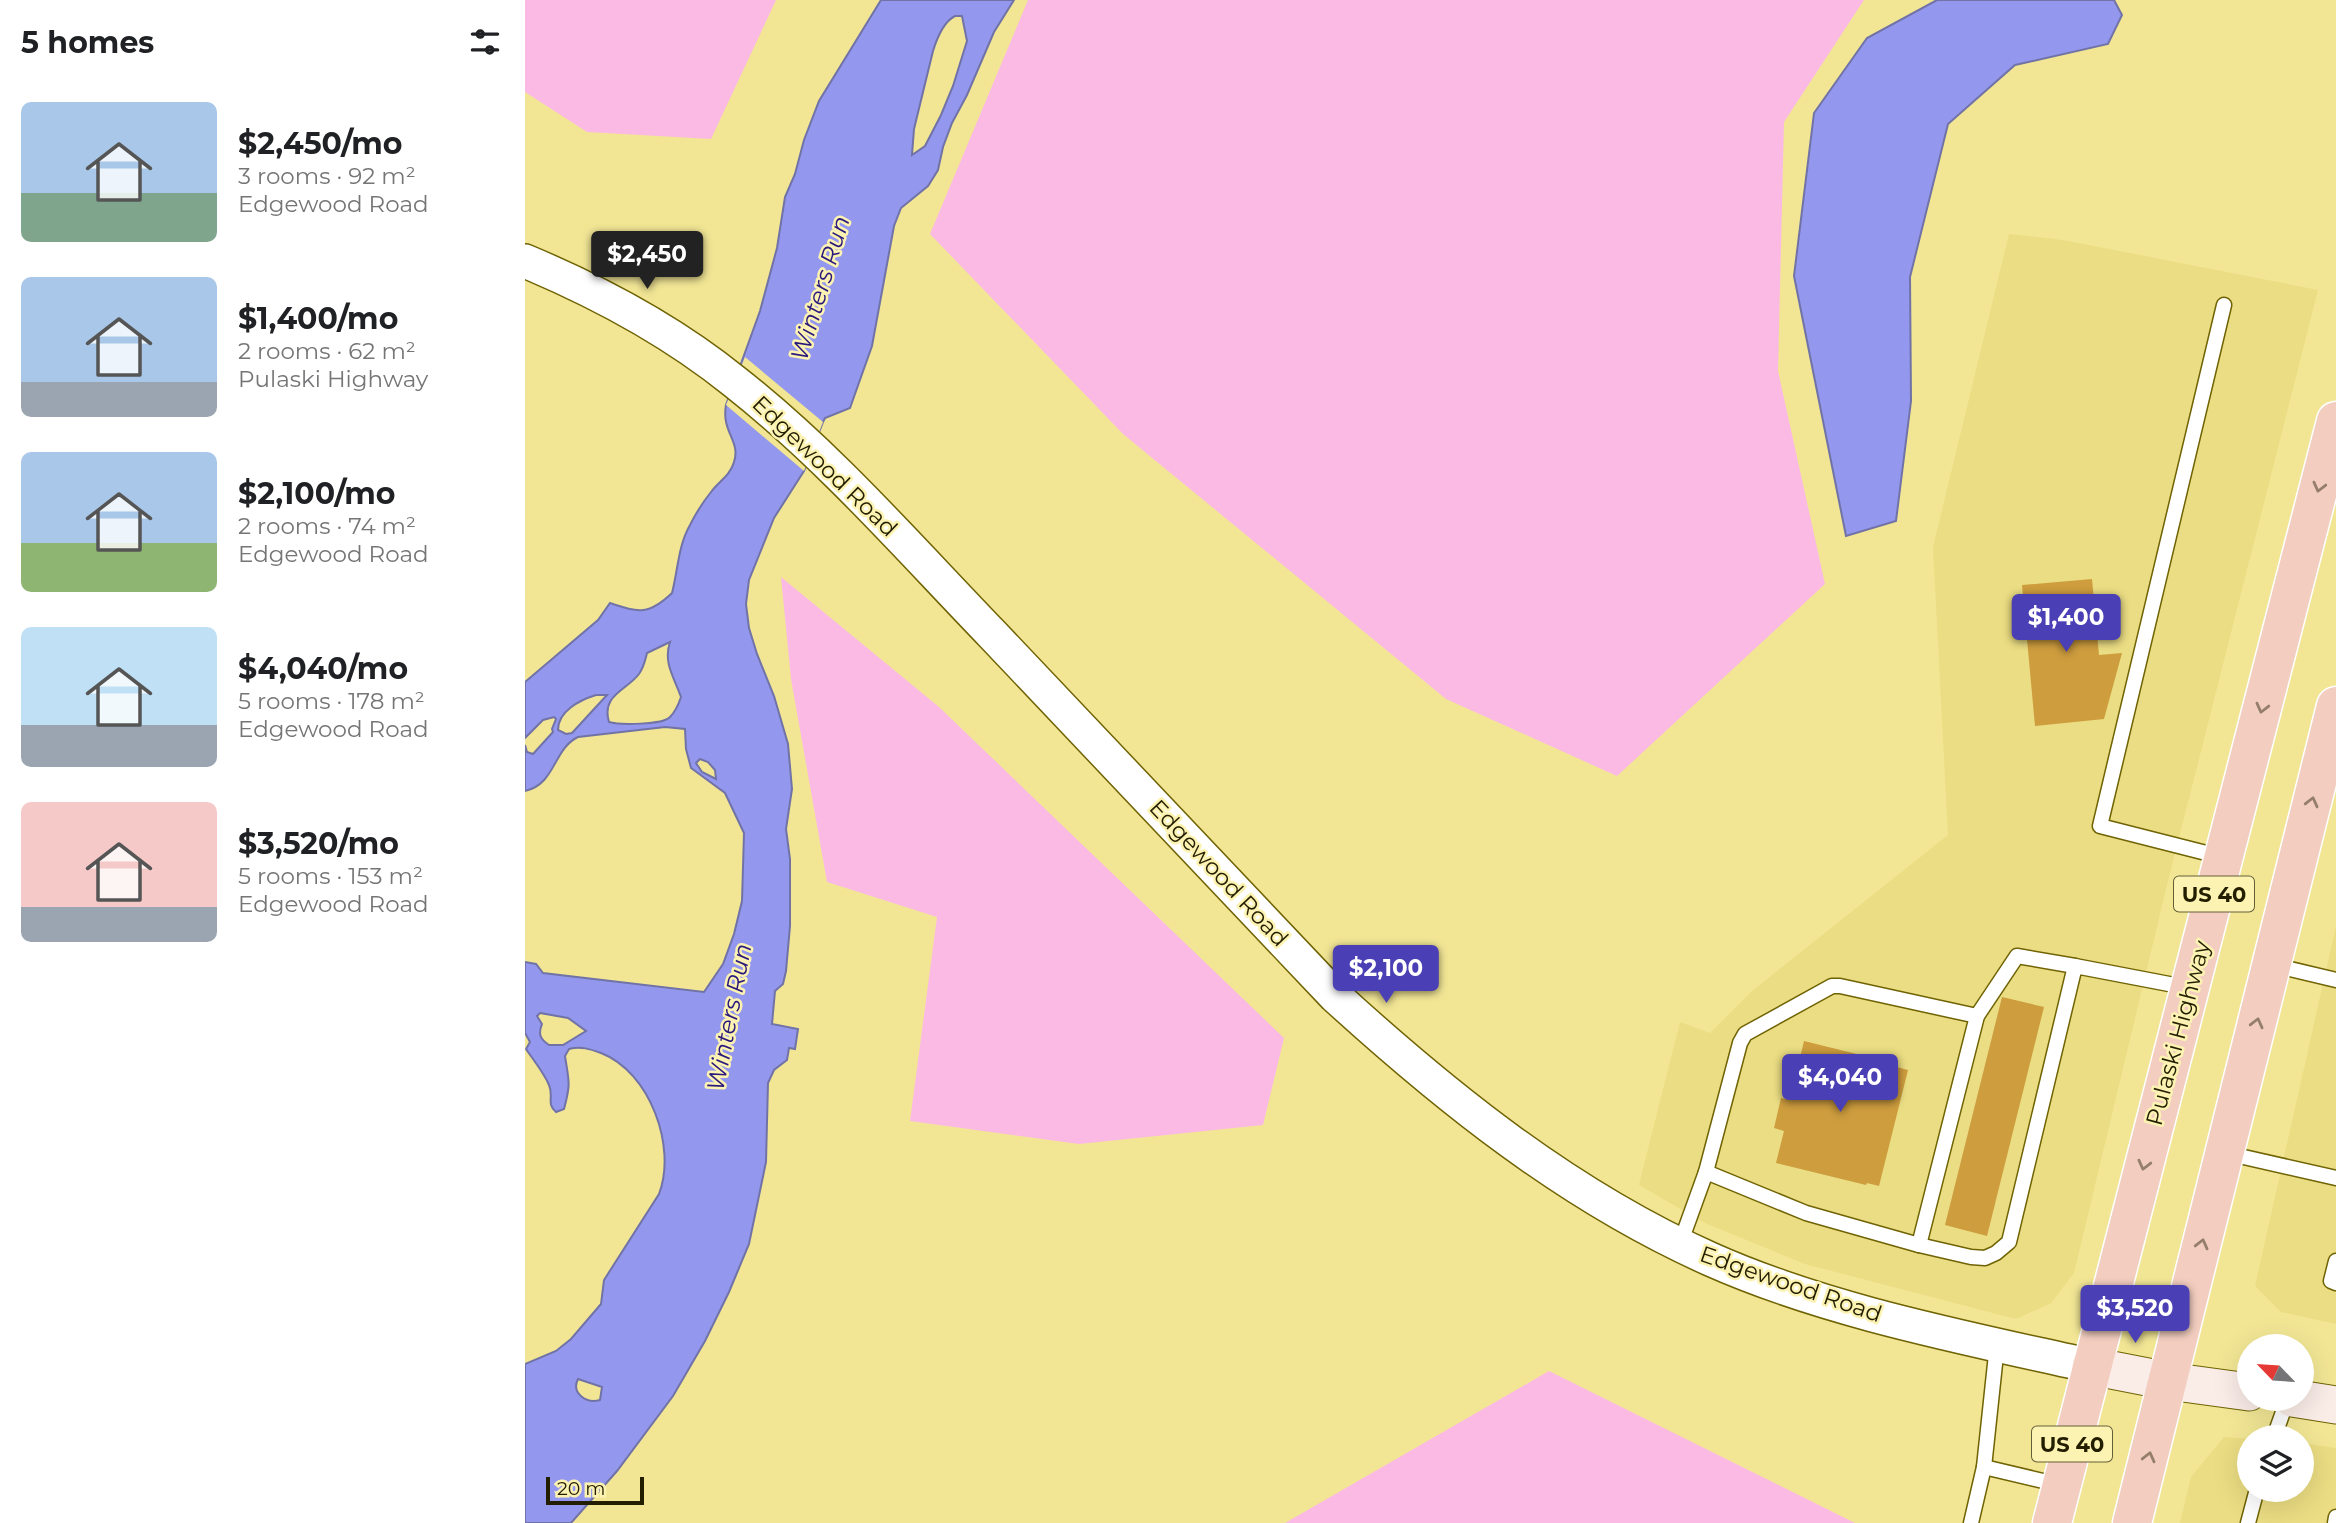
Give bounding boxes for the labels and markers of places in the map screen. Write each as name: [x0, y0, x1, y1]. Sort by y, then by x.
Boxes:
pin: $2,450: [590, 232, 704, 291]
pin: $1,400: [2009, 594, 2123, 654]
pin: $2,100: [1329, 946, 1443, 1005]
pin: $4,040: [1783, 1054, 1897, 1114]
pin: $3,520: [2078, 1286, 2192, 1345]

